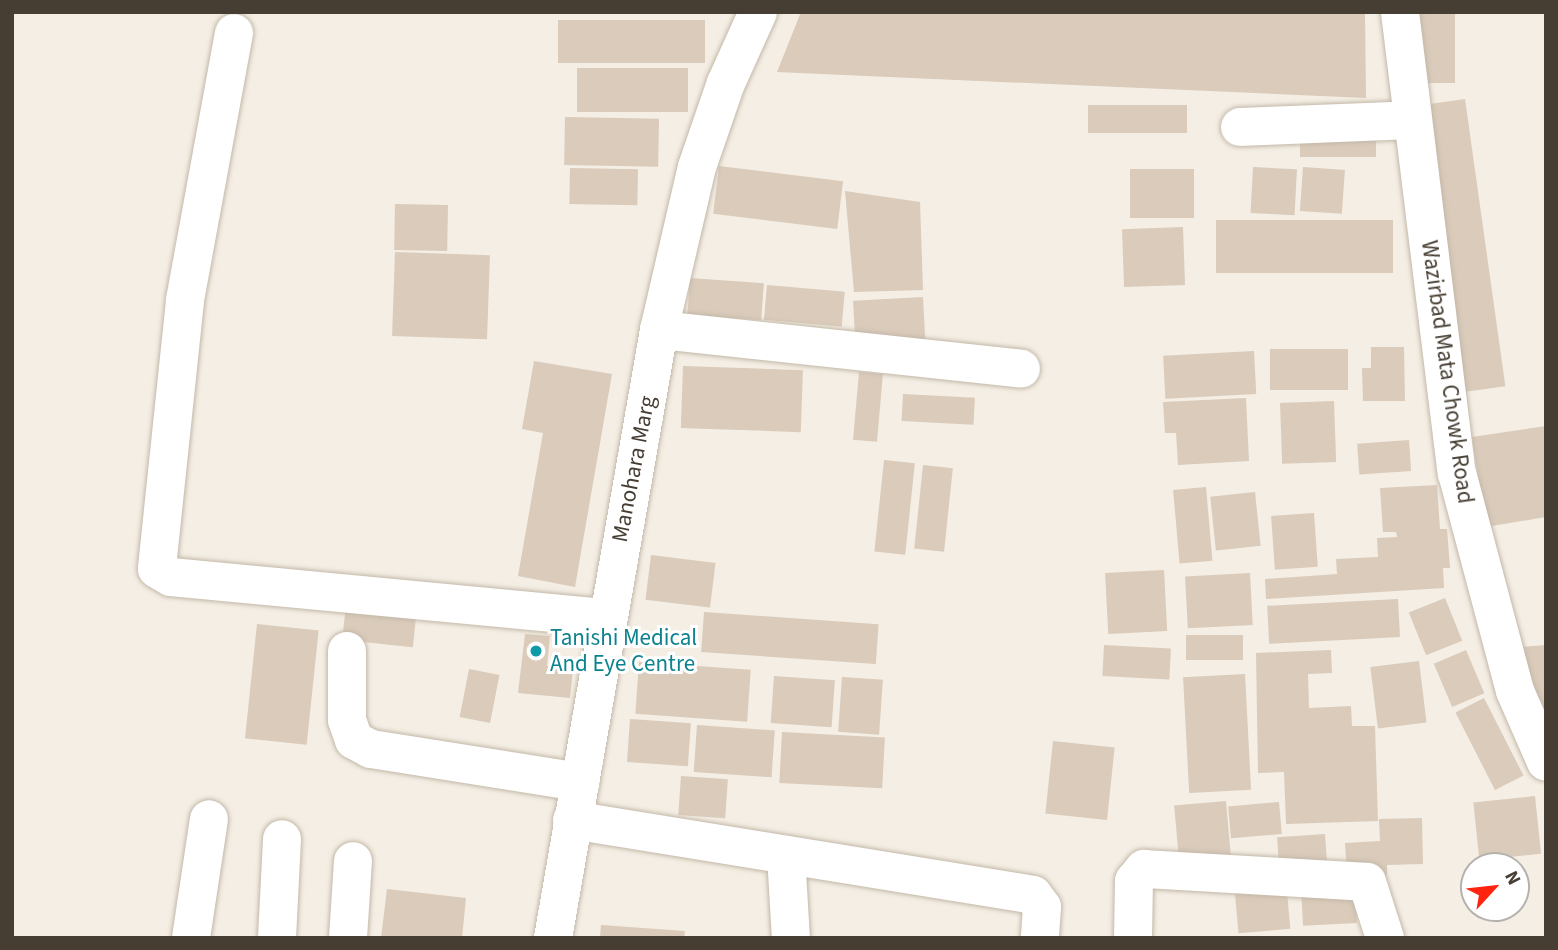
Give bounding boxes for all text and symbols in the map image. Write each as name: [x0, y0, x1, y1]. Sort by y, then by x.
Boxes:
street label: Wazirbad Mata Chowk Road: [1415, 239, 1479, 505]
street label: Manohara Marg: [606, 393, 662, 545]
place label: Tanishi Medical And Eye Centre: [550, 624, 697, 678]
marker: Tanishi Medical And Eye Centre: [528, 643, 544, 659]
north arrow: [1460, 852, 1530, 922]
text: N: [1497, 866, 1527, 890]

